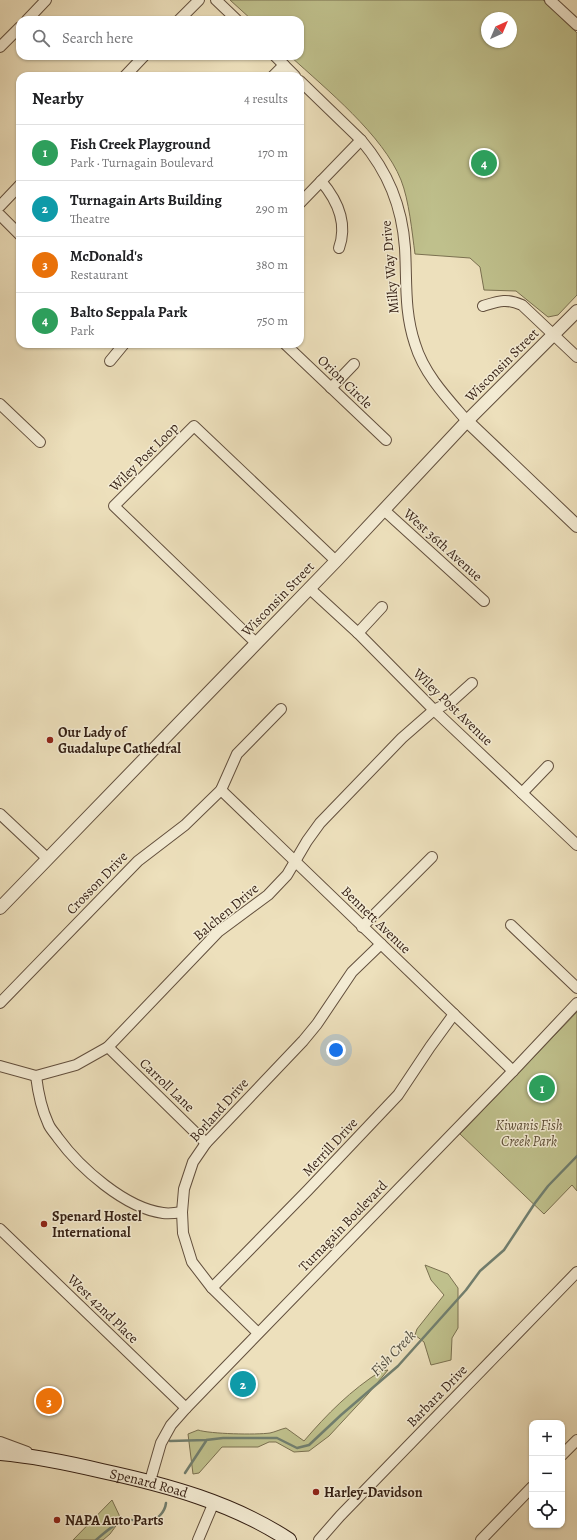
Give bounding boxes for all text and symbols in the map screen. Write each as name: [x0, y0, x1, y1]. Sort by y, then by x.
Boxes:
north arrow: [481, 12, 517, 48]
search box: [16, 16, 304, 60]
icon: search: [30, 27, 52, 49]
text: Search here: [62, 28, 133, 48]
text: Nearby: [32, 87, 83, 110]
text: 4 results: [244, 90, 288, 107]
text: Fish Creek Playground: [70, 134, 211, 154]
text: 1: [43, 144, 47, 161]
text: 170 m: [258, 144, 288, 161]
pin: 4: [471, 148, 497, 178]
text: Park · Turnagain Boulevard: [70, 154, 213, 171]
text: Turnagain Arts Building: [70, 190, 222, 210]
text: 2: [42, 200, 48, 217]
text: 290 m: [256, 200, 288, 217]
text: Theatre: [70, 210, 110, 227]
street label: Milky Way Drive: [376, 219, 404, 315]
text: McDonald's: [70, 246, 143, 266]
text: 3: [42, 256, 48, 273]
text: 380 m: [256, 256, 288, 273]
text: Restaurant: [70, 266, 128, 283]
text: Balto Seppala Park: [70, 302, 187, 322]
text: 4: [42, 312, 48, 329]
text: 750 m: [257, 312, 288, 329]
text: Park: [70, 322, 94, 339]
street label: Wisconsin Street: [460, 324, 543, 407]
street label: Orion Circle: [313, 351, 377, 413]
street label: Wiley Post Loop: [105, 418, 183, 496]
street label: West 36th Avenue: [399, 504, 487, 586]
street label: Wisconsin Street: [237, 557, 319, 641]
street label: Wiley Post Avenue: [408, 663, 497, 750]
place label: Our Lady of Guadalupe Cathedral: [58, 723, 181, 758]
marker: Our Lady of Guadalupe Cathedral: [45, 735, 55, 745]
street label: Crosson Drive: [62, 847, 132, 919]
street label: Balchen Drive: [189, 879, 263, 945]
street label: Bennett Avenue: [337, 882, 415, 958]
your location: [326, 1040, 346, 1060]
street label: Carroll Lane: [135, 1054, 199, 1116]
pin: 1: [529, 1073, 555, 1103]
street label: Borland Drive: [185, 1074, 253, 1146]
street label: Merrill Drive: [298, 1114, 362, 1180]
park label: Kiwanis Fish Creek Park: [496, 1116, 563, 1151]
street label: Turnagain Boulevard: [295, 1176, 392, 1276]
place label: Spenard Hostel International: [52, 1207, 142, 1242]
marker: Spenard Hostel International: [39, 1219, 49, 1229]
street label: West 42nd Place: [63, 1270, 143, 1348]
water label: Fish Creek: [366, 1325, 420, 1381]
street label: Barbara Drive: [402, 1361, 472, 1431]
pin: 2: [230, 1369, 256, 1399]
pin: 3: [36, 1386, 62, 1416]
map controls: [529, 1420, 565, 1528]
button: +: [529, 1420, 565, 1456]
button: −: [529, 1456, 565, 1492]
street label: Spenard Road: [108, 1463, 191, 1502]
place label: Harley-Davidson: [324, 1483, 423, 1502]
marker: Harley-Davidson: [311, 1487, 321, 1497]
button: locate: [529, 1492, 565, 1528]
place label: NAPA Auto Parts: [65, 1511, 164, 1530]
marker: NAPA Auto Parts: [52, 1515, 62, 1525]

